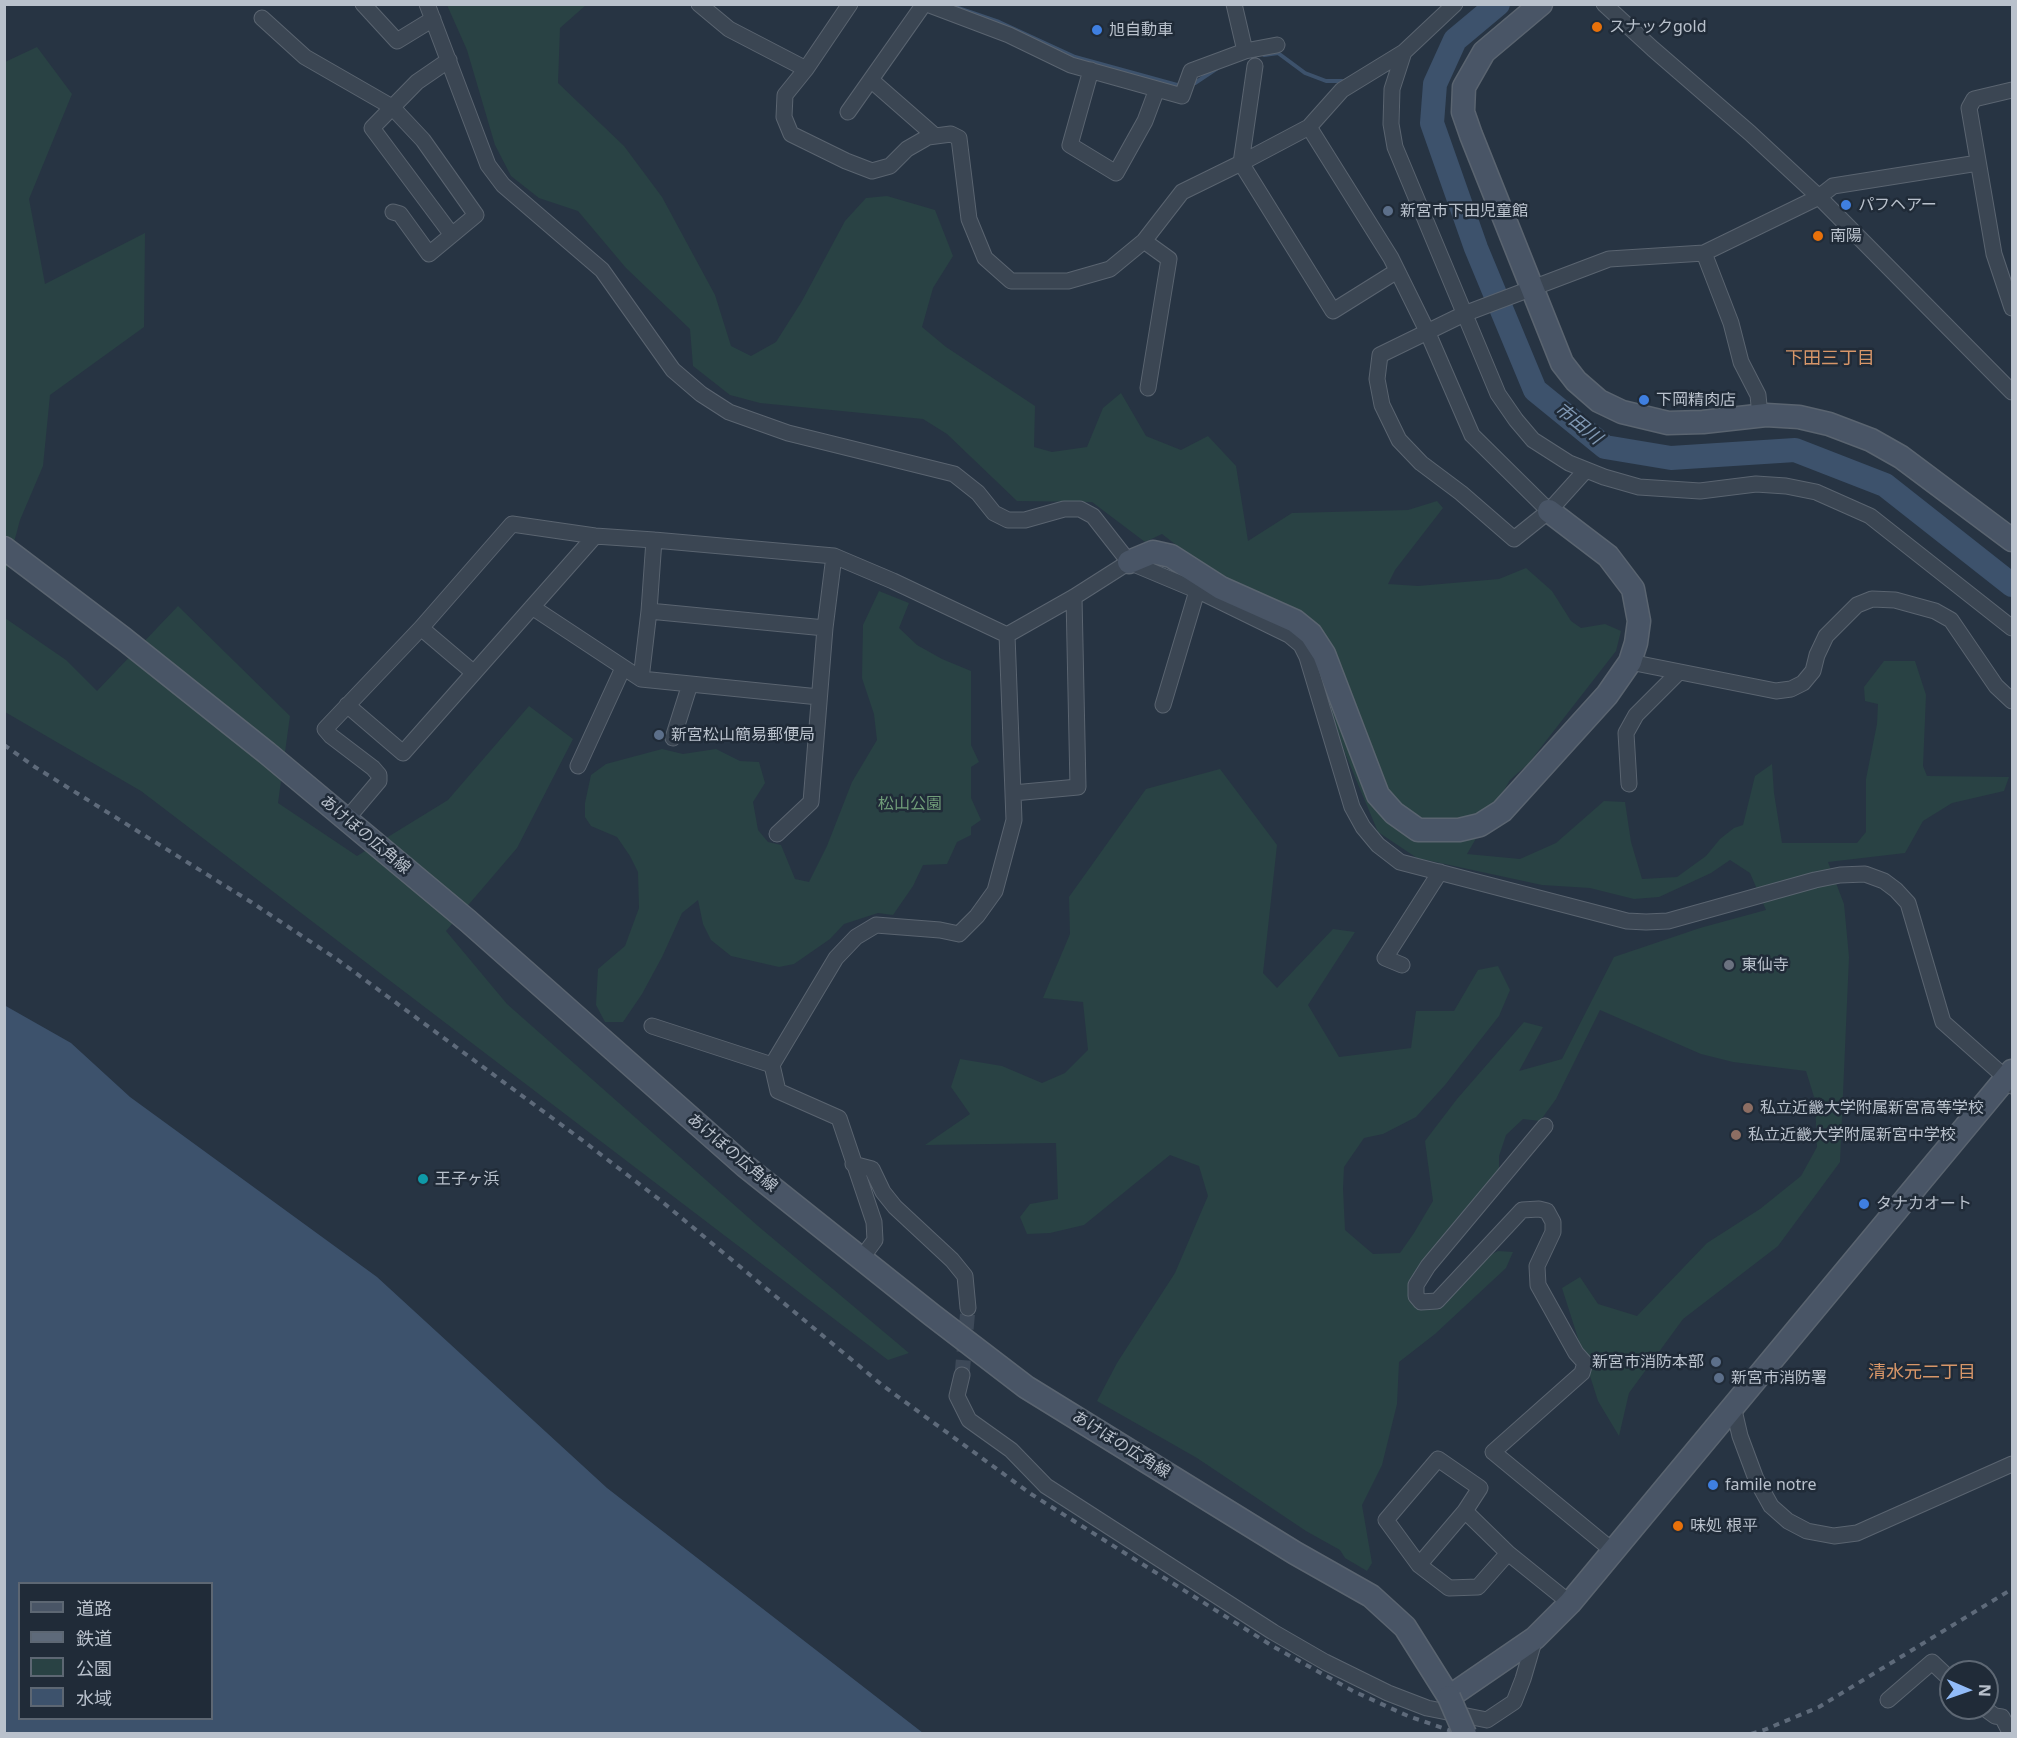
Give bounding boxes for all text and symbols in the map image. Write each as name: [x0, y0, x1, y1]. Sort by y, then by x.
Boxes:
place label: スナックgold: [1609, 17, 1706, 37]
place label: 旭自動車: [1109, 20, 1173, 40]
marker: スナックgold: [1590, 20, 1604, 34]
marker: 旭自動車: [1090, 23, 1104, 37]
place label: パフヘアー: [1858, 195, 1937, 215]
marker: パフヘアー: [1839, 198, 1853, 212]
place label: 新宮市下田児童館: [1400, 201, 1528, 221]
marker: 新宮市下田児童館: [1381, 204, 1395, 218]
place label: 南陽: [1830, 226, 1862, 246]
marker: 南陽: [1811, 229, 1825, 243]
district label: 下田三丁目: [1785, 348, 1875, 370]
place label: 下岡精肉店: [1656, 390, 1736, 410]
marker: 下岡精肉店: [1637, 393, 1651, 407]
water label: 市田川: [1550, 399, 1606, 449]
place label: 新宮松山簡易郵便局: [671, 725, 815, 745]
marker: 新宮松山簡易郵便局: [652, 728, 666, 742]
street label: あけぼの広角線: [316, 792, 414, 878]
park label: 松山公園: [878, 794, 942, 814]
place label: 東仙寺: [1741, 955, 1789, 975]
marker: 東仙寺: [1722, 958, 1736, 972]
place label: 私立近畿大学附属新宮高等学校: [1760, 1098, 1984, 1118]
marker: 私立近畿大学附属新宮高等学校: [1741, 1101, 1755, 1115]
street label: あけぼの広角線: [683, 1110, 781, 1196]
place label: 私立近畿大学附属新宮中学校: [1748, 1125, 1956, 1145]
marker: 私立近畿大学附属新宮中学校: [1729, 1128, 1743, 1142]
place label: 王子ヶ浜: [435, 1169, 499, 1189]
marker: 王子ヶ浜: [416, 1172, 430, 1186]
place label: タナカオート: [1876, 1194, 1972, 1214]
marker: タナカオート: [1857, 1197, 1871, 1211]
place label: 新宮市消防本部: [1592, 1352, 1704, 1372]
marker: 新宮市消防本部: [1709, 1355, 1723, 1369]
district label: 清水元二丁目: [1868, 1362, 1976, 1384]
place label: 新宮市消防署: [1731, 1368, 1827, 1388]
marker: 新宮市消防署: [1712, 1371, 1726, 1385]
street label: あけぼの広角線: [1068, 1407, 1174, 1483]
place label: famile notre: [1725, 1475, 1817, 1495]
marker: famile notre: [1706, 1478, 1720, 1492]
place label: 味処 根平: [1690, 1516, 1758, 1536]
marker: 味処 根平: [1671, 1519, 1685, 1533]
legend: [18, 1582, 213, 1720]
text: 道路: [76, 1596, 112, 1620]
text: 鉄道: [76, 1626, 112, 1650]
text: 公園: [76, 1656, 112, 1680]
north arrow: [1939, 1660, 1999, 1720]
text: N: [1974, 1684, 1996, 1697]
text: 水域: [76, 1686, 112, 1710]

